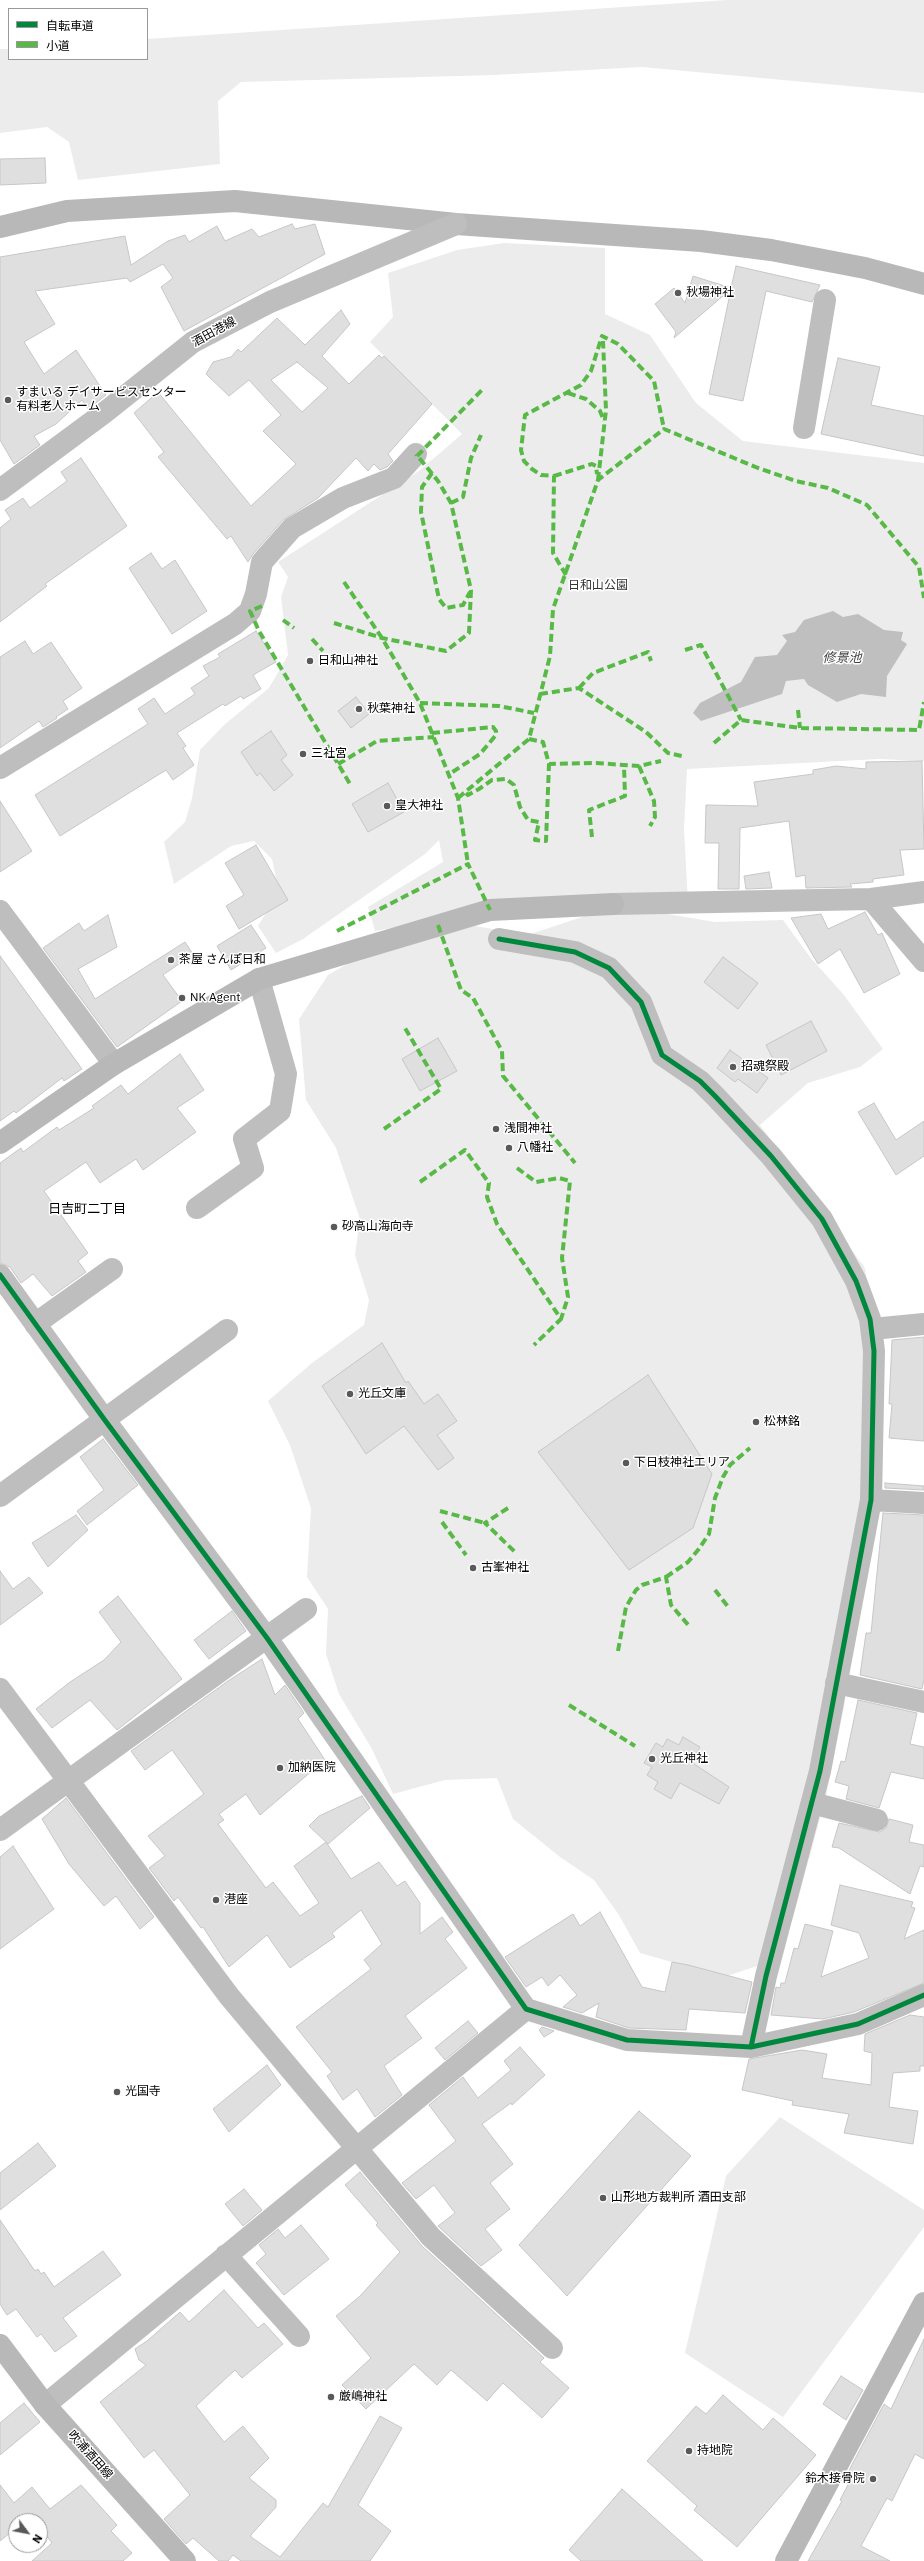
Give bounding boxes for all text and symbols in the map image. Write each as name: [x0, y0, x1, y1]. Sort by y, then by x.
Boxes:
legend: [8, 8, 148, 60]
text: 自転車道: [46, 18, 94, 33]
text: 小道: [46, 38, 70, 53]
place label: 秋場神社: [686, 286, 734, 300]
marker: 秋場神社: [673, 288, 683, 298]
street label: 酒田港線: [190, 314, 238, 350]
place label: すまいる デイサービスセンター 有料老人ホーム: [16, 386, 187, 414]
marker: すまいる デイサービスセンター 有料老人ホーム: [3, 395, 13, 405]
park label: 日和山公園: [568, 579, 628, 593]
water label: 修景池: [823, 650, 861, 666]
place label: 日和山神社: [318, 654, 378, 668]
marker: 日和山神社: [305, 656, 315, 666]
place label: 秋葉神社: [367, 702, 415, 716]
marker: 秋葉神社: [354, 704, 364, 714]
place label: 三社宮: [311, 747, 347, 761]
marker: 三社宮: [298, 749, 308, 759]
place label: 皇大神社: [395, 799, 443, 813]
marker: 皇大神社: [382, 801, 392, 811]
place label: 茶屋 さんぽ日和: [179, 953, 266, 967]
marker: 茶屋 さんぽ日和: [166, 955, 176, 965]
place label: NK Agent: [190, 991, 240, 1005]
marker: NK Agent: [177, 993, 187, 1003]
place label: 招魂祭殿: [741, 1060, 789, 1074]
marker: 招魂祭殿: [728, 1062, 738, 1072]
place label: 浅間神社: [504, 1122, 552, 1136]
marker: 浅間神社: [491, 1124, 501, 1134]
place label: 八幡社: [517, 1141, 553, 1155]
marker: 八幡社: [504, 1143, 514, 1153]
district label: 日吉町二丁目: [48, 1201, 126, 1217]
place label: 砂高山海向寺: [342, 1220, 414, 1234]
marker: 砂高山海向寺: [329, 1222, 339, 1232]
place label: 光丘文庫: [358, 1387, 406, 1401]
marker: 光丘文庫: [345, 1389, 355, 1399]
place label: 松林銘: [764, 1415, 800, 1429]
marker: 松林銘: [751, 1417, 761, 1427]
place label: 下日枝神社エリア: [634, 1456, 730, 1470]
marker: 下日枝神社エリア: [621, 1458, 631, 1468]
place label: 古峯神社: [481, 1561, 529, 1575]
marker: 古峯神社: [468, 1563, 478, 1573]
place label: 光丘神社: [660, 1752, 708, 1766]
marker: 光丘神社: [647, 1754, 657, 1764]
place label: 加納医院: [288, 1761, 336, 1775]
marker: 加納医院: [275, 1763, 285, 1773]
place label: 港座: [224, 1893, 248, 1907]
marker: 港座: [211, 1895, 221, 1905]
place label: 光国寺: [125, 2085, 161, 2099]
marker: 光国寺: [112, 2087, 122, 2097]
place label: 山形地方裁判所 酒田支部: [611, 2191, 746, 2205]
marker: 山形地方裁判所 酒田支部: [598, 2193, 608, 2203]
place label: 厳嶋神社: [339, 2390, 387, 2404]
marker: 厳嶋神社: [326, 2392, 336, 2402]
street label: 吹浦酒田線: [65, 2428, 115, 2482]
place label: 持地院: [697, 2444, 733, 2458]
marker: 持地院: [684, 2446, 694, 2456]
place label: 鈴木接骨院: [805, 2472, 865, 2486]
marker: 鈴木接骨院: [868, 2474, 878, 2484]
north arrow: [8, 2513, 48, 2553]
text: N: [29, 2532, 45, 2546]

